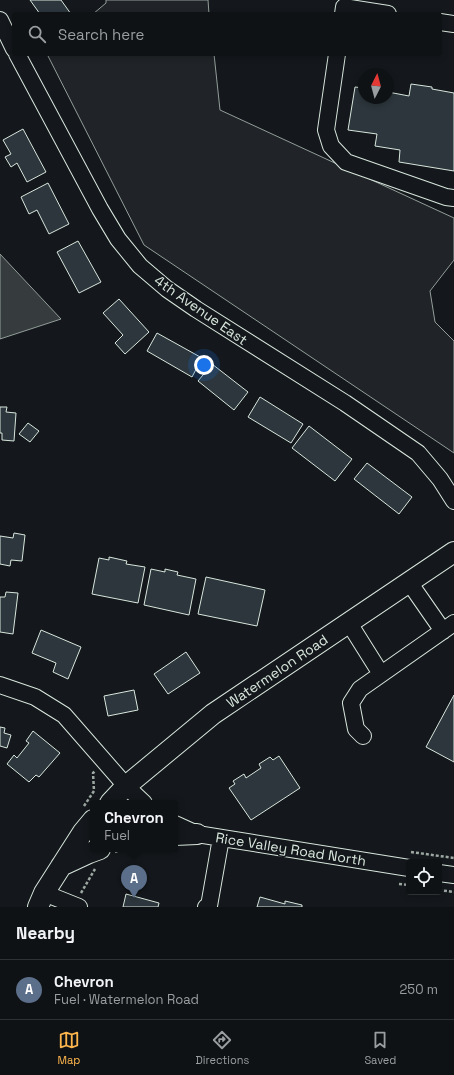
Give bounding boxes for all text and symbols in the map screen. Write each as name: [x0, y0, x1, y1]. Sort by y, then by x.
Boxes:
search box: [12, 12, 442, 56]
icon: search: [26, 23, 48, 45]
text: Search here: [58, 25, 144, 44]
north arrow: [358, 68, 394, 104]
street label: 4th Avenue East: [151, 271, 251, 349]
your location: [194, 355, 214, 375]
street label: Watermelon Road: [223, 630, 331, 712]
popup: [90, 800, 178, 852]
text: Chevron: [104, 808, 164, 827]
text: Fuel: [104, 827, 130, 844]
street label: Rice Valley Road North: [214, 828, 368, 870]
map controls: [406, 859, 442, 895]
button: locate: [406, 859, 442, 895]
pin: A: [121, 865, 147, 898]
text: Nearby: [16, 922, 75, 944]
text: Chevron: [54, 972, 114, 991]
text: A: [25, 981, 33, 998]
text: 250 m: [400, 981, 438, 998]
text: Fuel · Watermelon Road: [54, 991, 199, 1008]
tab: Map: [58, 1029, 80, 1067]
tab: Directions: [195, 1029, 249, 1067]
tab: Saved: [364, 1029, 396, 1067]

